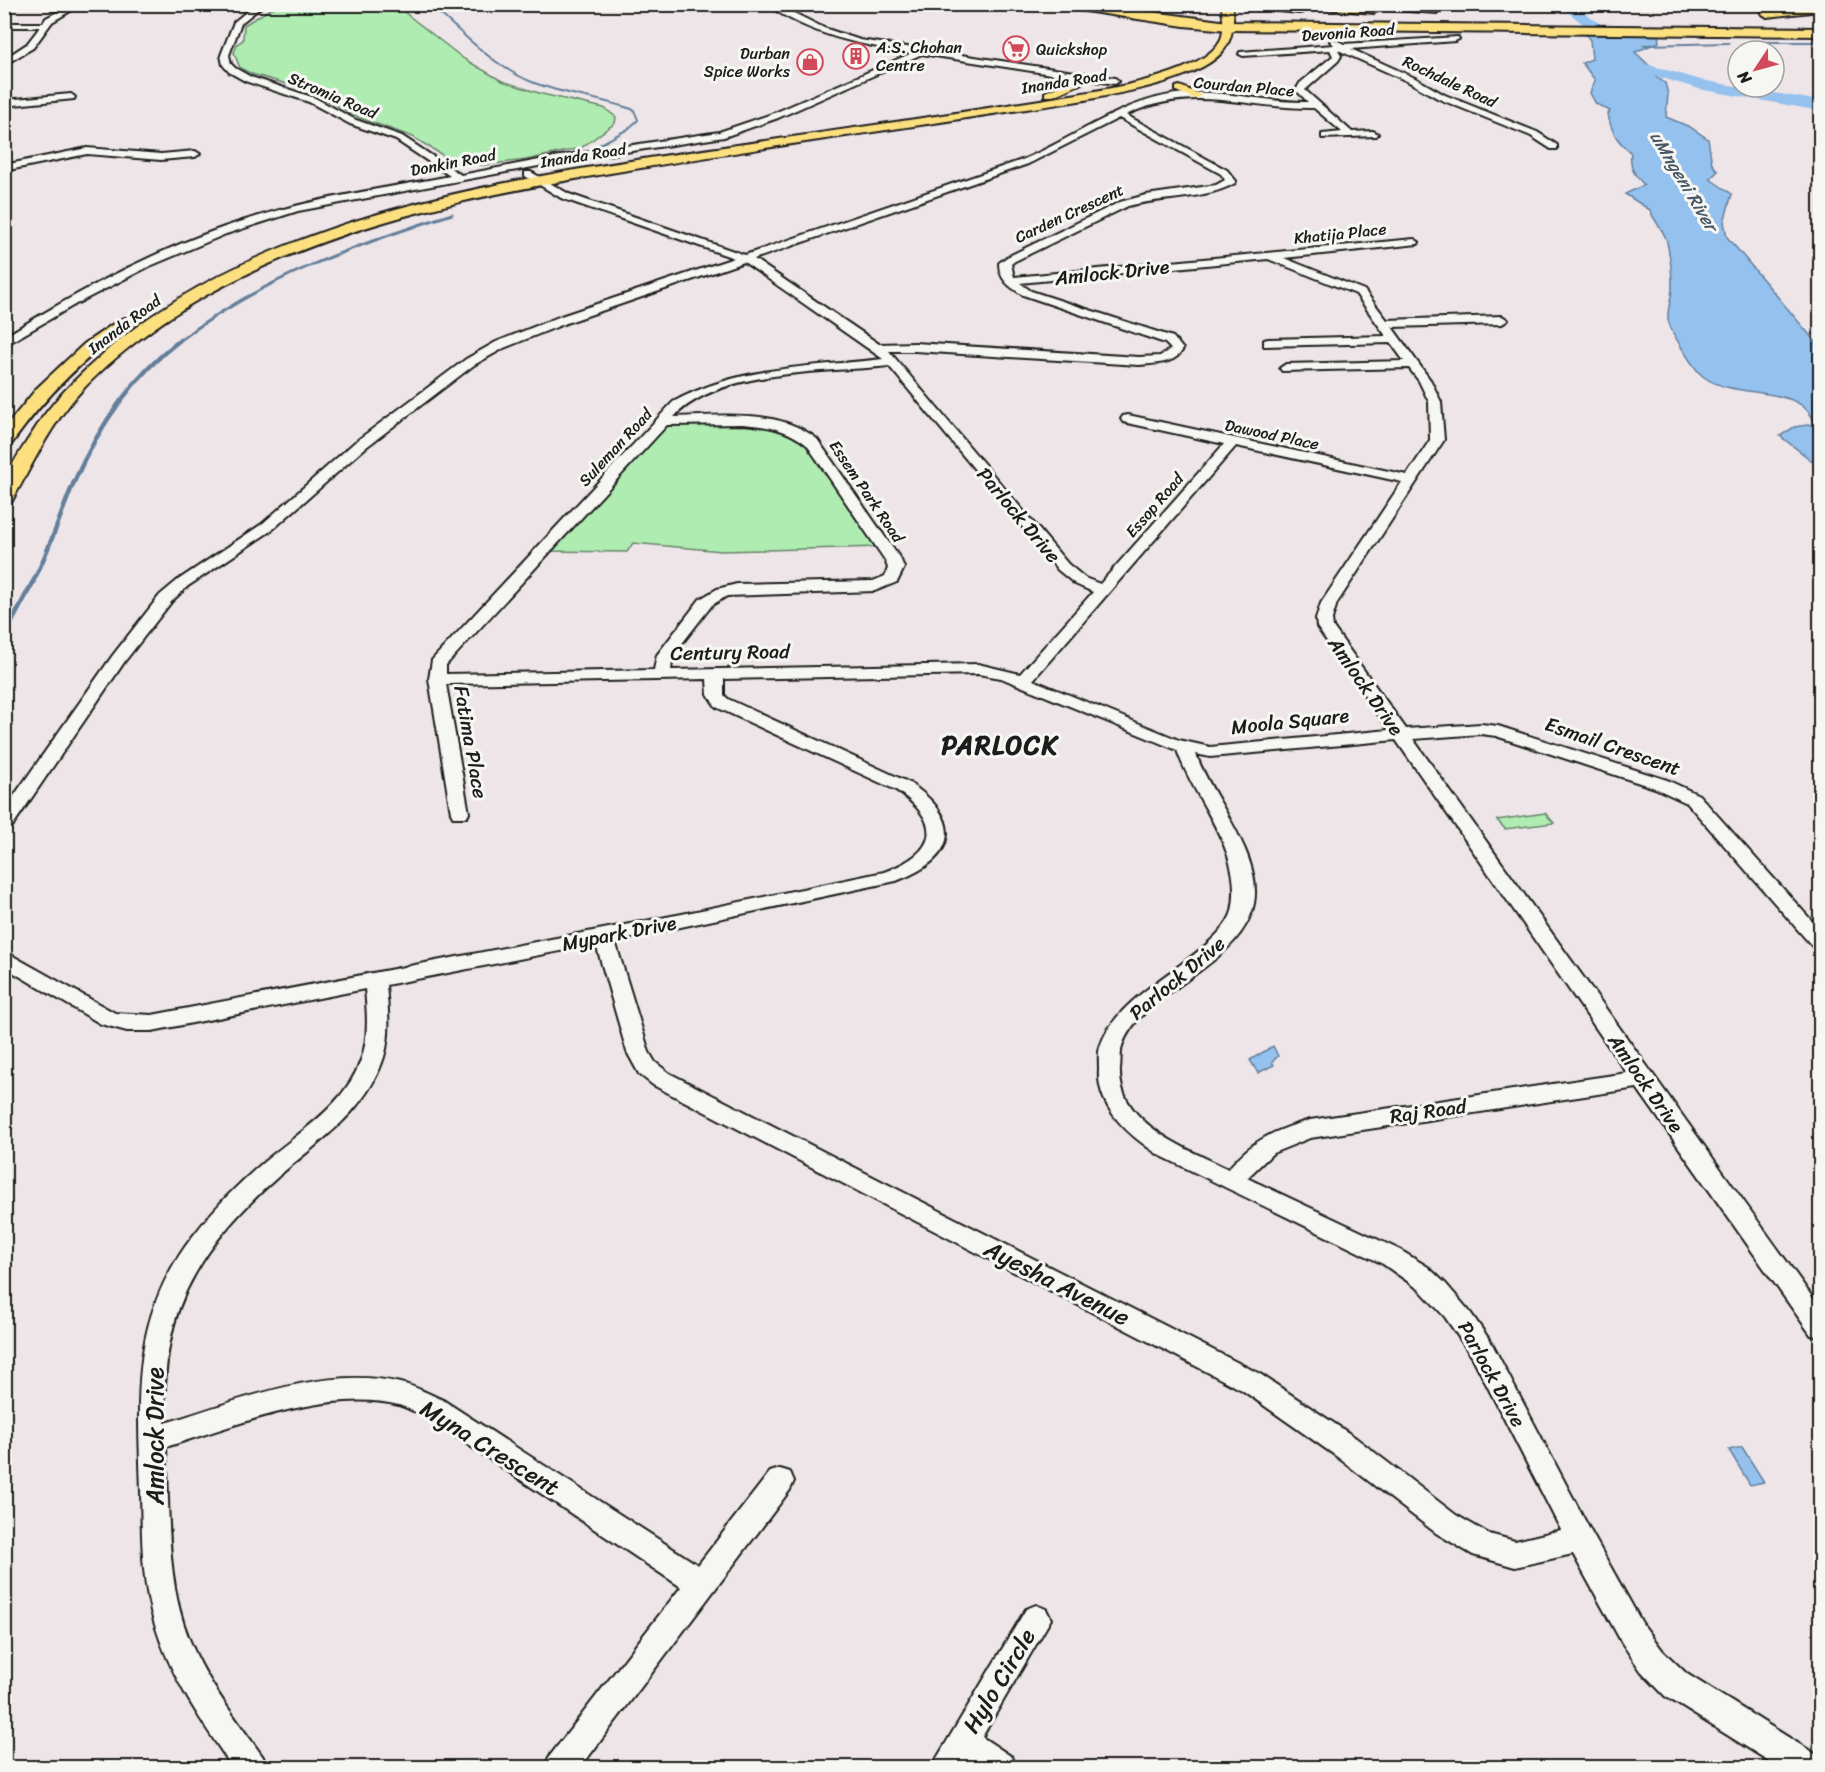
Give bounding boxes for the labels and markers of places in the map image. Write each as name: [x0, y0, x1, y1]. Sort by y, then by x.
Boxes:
place label: A.S. Chohan Centre: [875, 33, 962, 80]
supermarket icon: Quickshop: [1001, 34, 1031, 64]
place label: Quickshop: [1036, 35, 1108, 64]
place label: Durban Spice Works: [704, 39, 791, 86]
building icon: A.S. Chohan Centre: [841, 41, 871, 71]
shop icon: Durban Spice Works: [795, 47, 825, 77]

